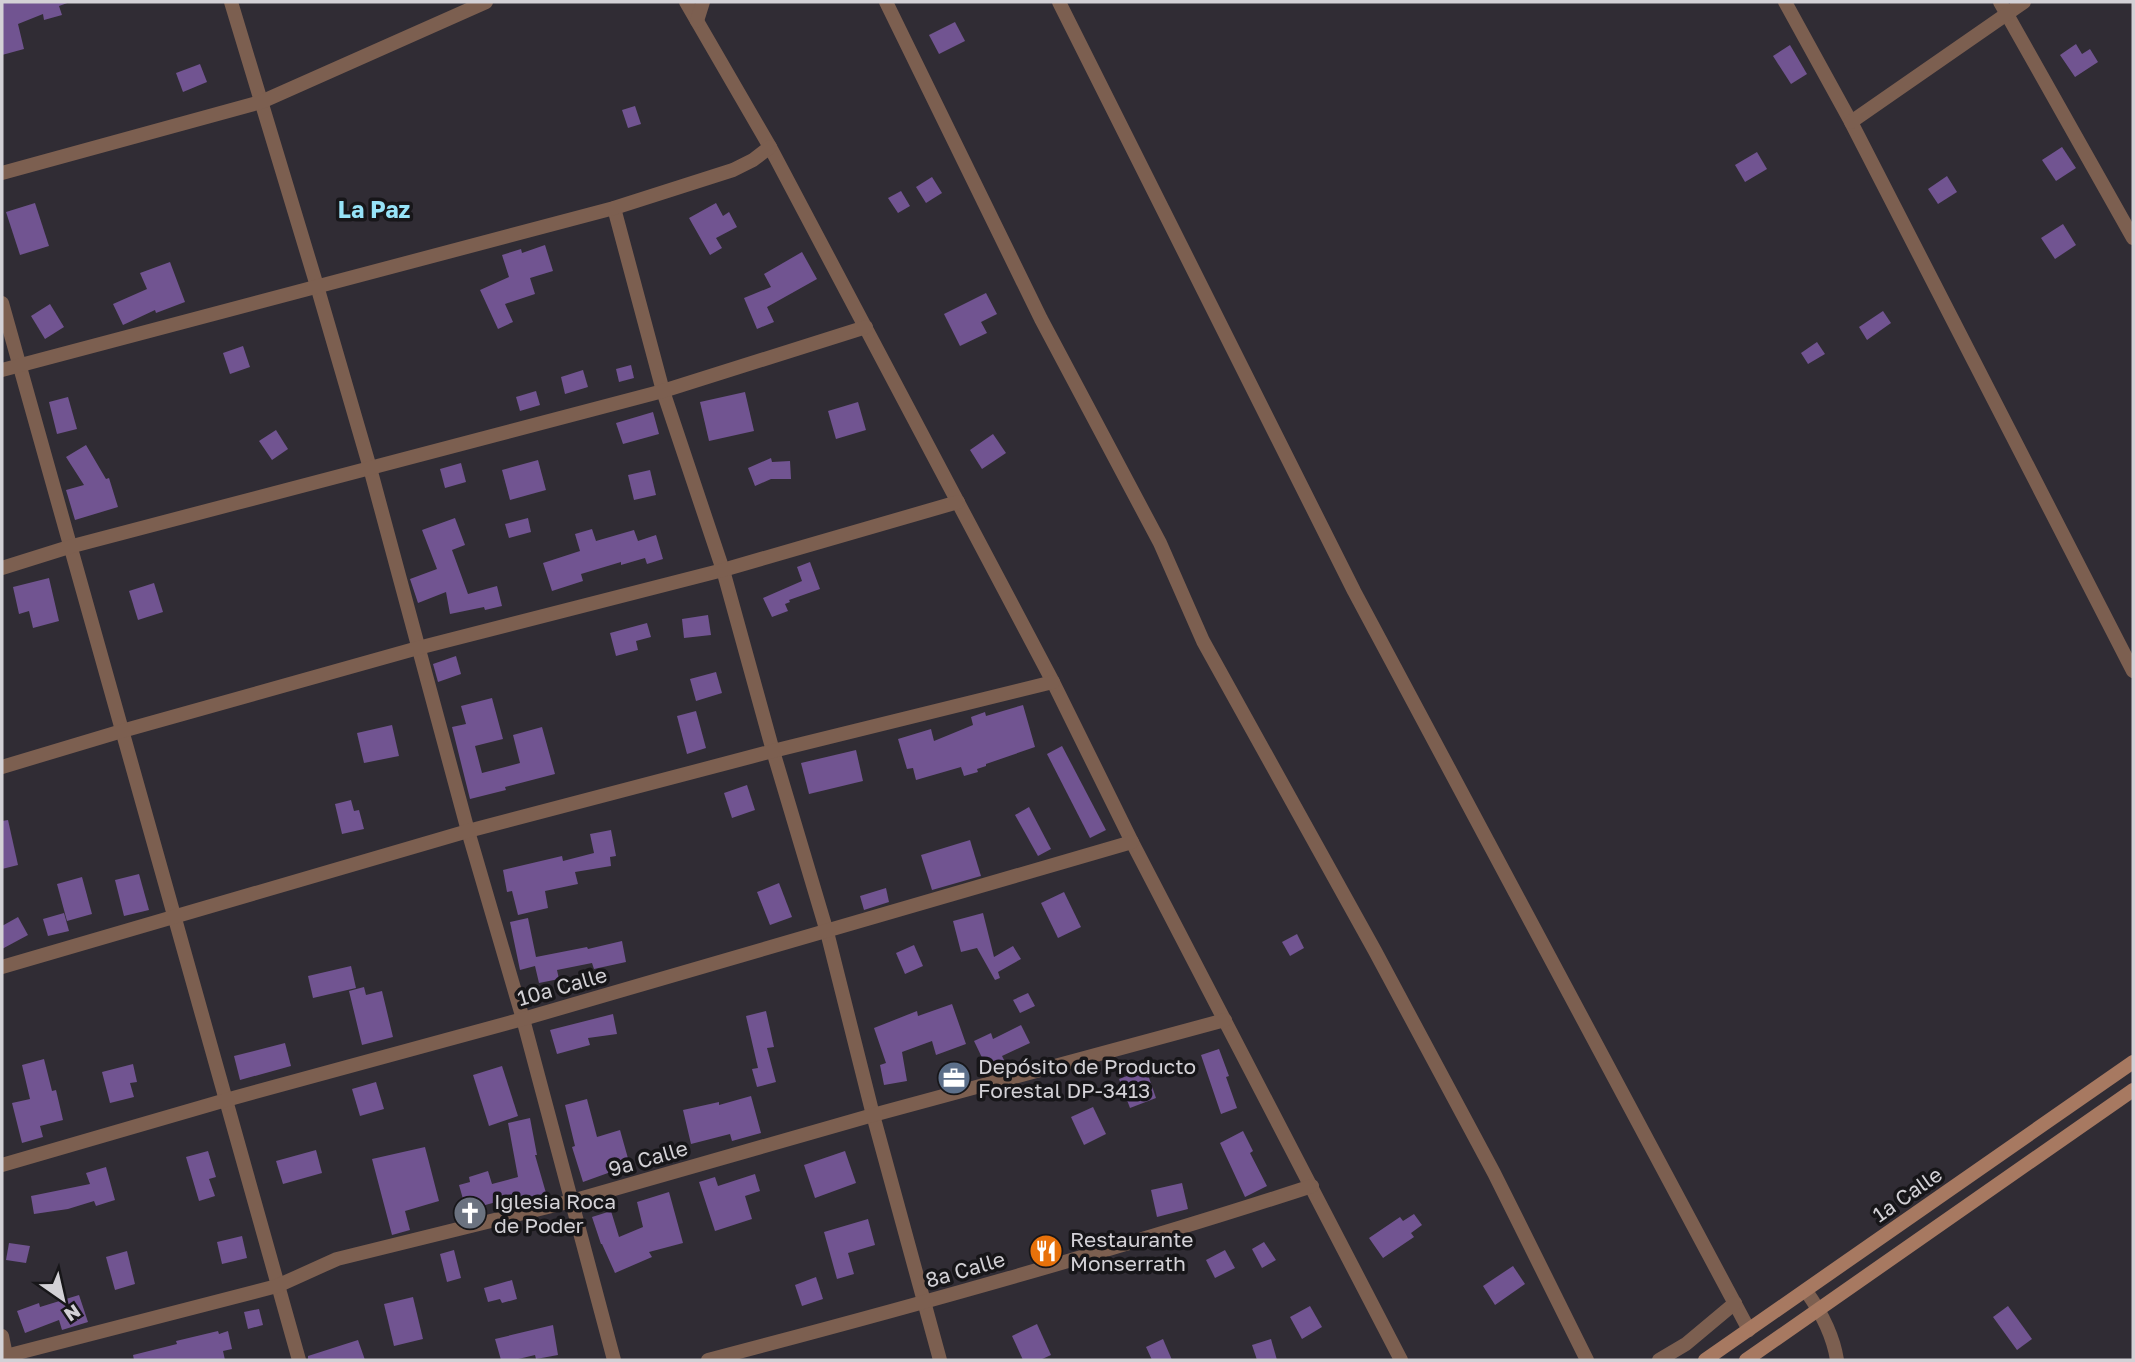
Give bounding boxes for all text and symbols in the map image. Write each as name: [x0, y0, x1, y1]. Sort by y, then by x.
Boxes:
district label: La Paz: [338, 195, 411, 223]
street label: 10a Calle: [514, 961, 610, 1011]
place label: Depósito de Producto Forestal DP-3413: [978, 1053, 1196, 1103]
office icon: Depósito de Producto Forestal DP-3413: [935, 1059, 973, 1097]
street label: 9a Calle: [605, 1134, 691, 1182]
street label: 1a Calle: [1867, 1161, 1947, 1227]
place label: Iglesia Roca de Poder: [494, 1188, 616, 1238]
church icon: Iglesia Roca de Poder: [451, 1194, 489, 1232]
place label: Restaurante Monserrath: [1070, 1226, 1193, 1276]
restaurant icon: Restaurante Monserrath: [1027, 1232, 1065, 1270]
street label: 8a Calle: [922, 1245, 1008, 1293]
north arrow: [28, 1264, 98, 1334]
text: N: [60, 1300, 85, 1327]

